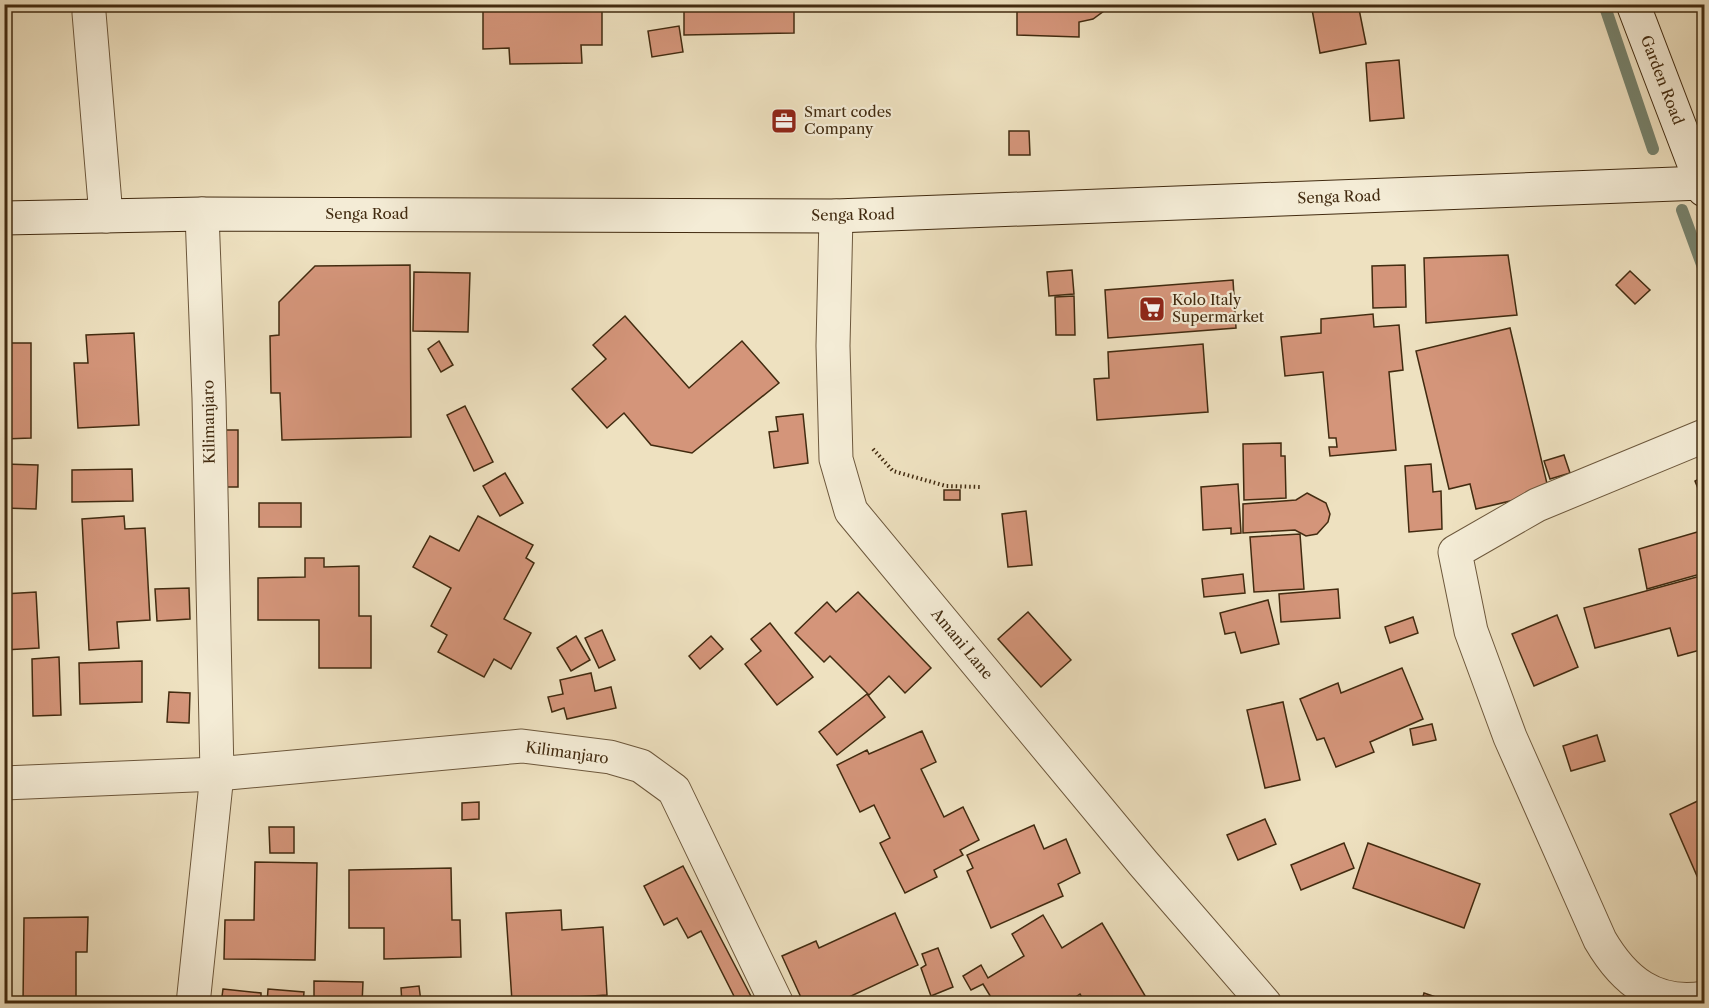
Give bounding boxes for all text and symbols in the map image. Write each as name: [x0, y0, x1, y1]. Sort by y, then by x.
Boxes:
street label: Garden Road: [1637, 32, 1688, 127]
place label: Smart codes Company: [804, 102, 892, 138]
office icon: Smart codes Company: [769, 106, 799, 136]
street label: Senga Road: [1297, 186, 1381, 207]
street label: Senga Road: [325, 204, 409, 223]
street label: Senga Road: [811, 204, 895, 225]
place label: Kolo Italy Supermarket: [1172, 290, 1265, 326]
supermarket icon: Kolo Italy Supermarket: [1137, 294, 1167, 324]
street label: Kilimanjaro: [198, 380, 219, 464]
street label: Amani Lane: [927, 604, 997, 683]
street label: Kilimanjaro: [524, 737, 610, 768]

